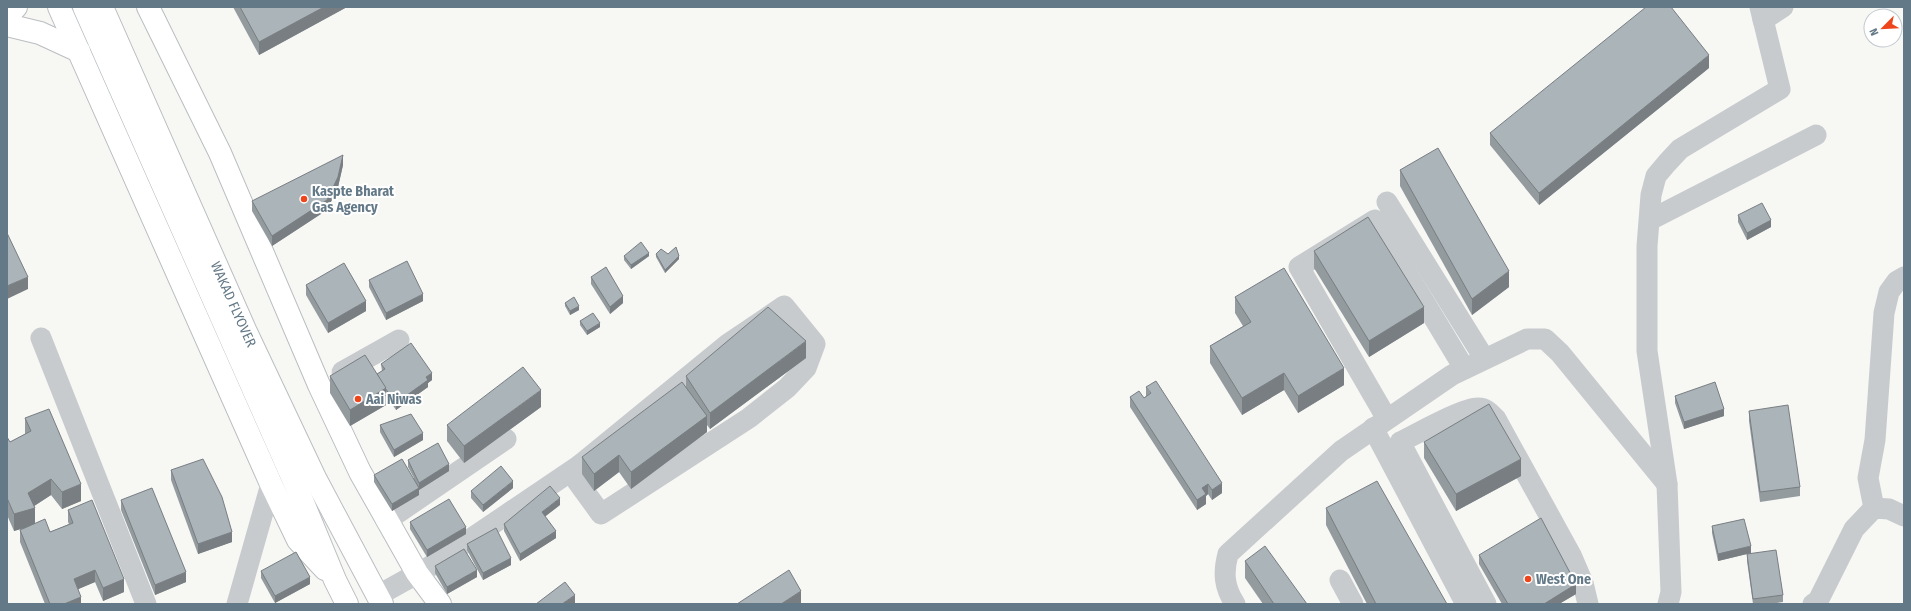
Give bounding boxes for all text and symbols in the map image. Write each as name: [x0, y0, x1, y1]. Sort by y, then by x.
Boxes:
north arrow: [1863, 8, 1903, 48]
text: N: [1867, 26, 1882, 38]
place label: Kaspte Bharat Gas Agency: [312, 183, 395, 216]
marker: Kaspte Bharat Gas Agency: [299, 194, 309, 204]
street label: WAKAD FLYOVER: [207, 259, 260, 350]
place label: Aai Niwas: [365, 391, 422, 408]
marker: Aai Niwas: [353, 394, 363, 404]
place label: West One: [1536, 571, 1591, 588]
marker: West One: [1523, 574, 1533, 584]

